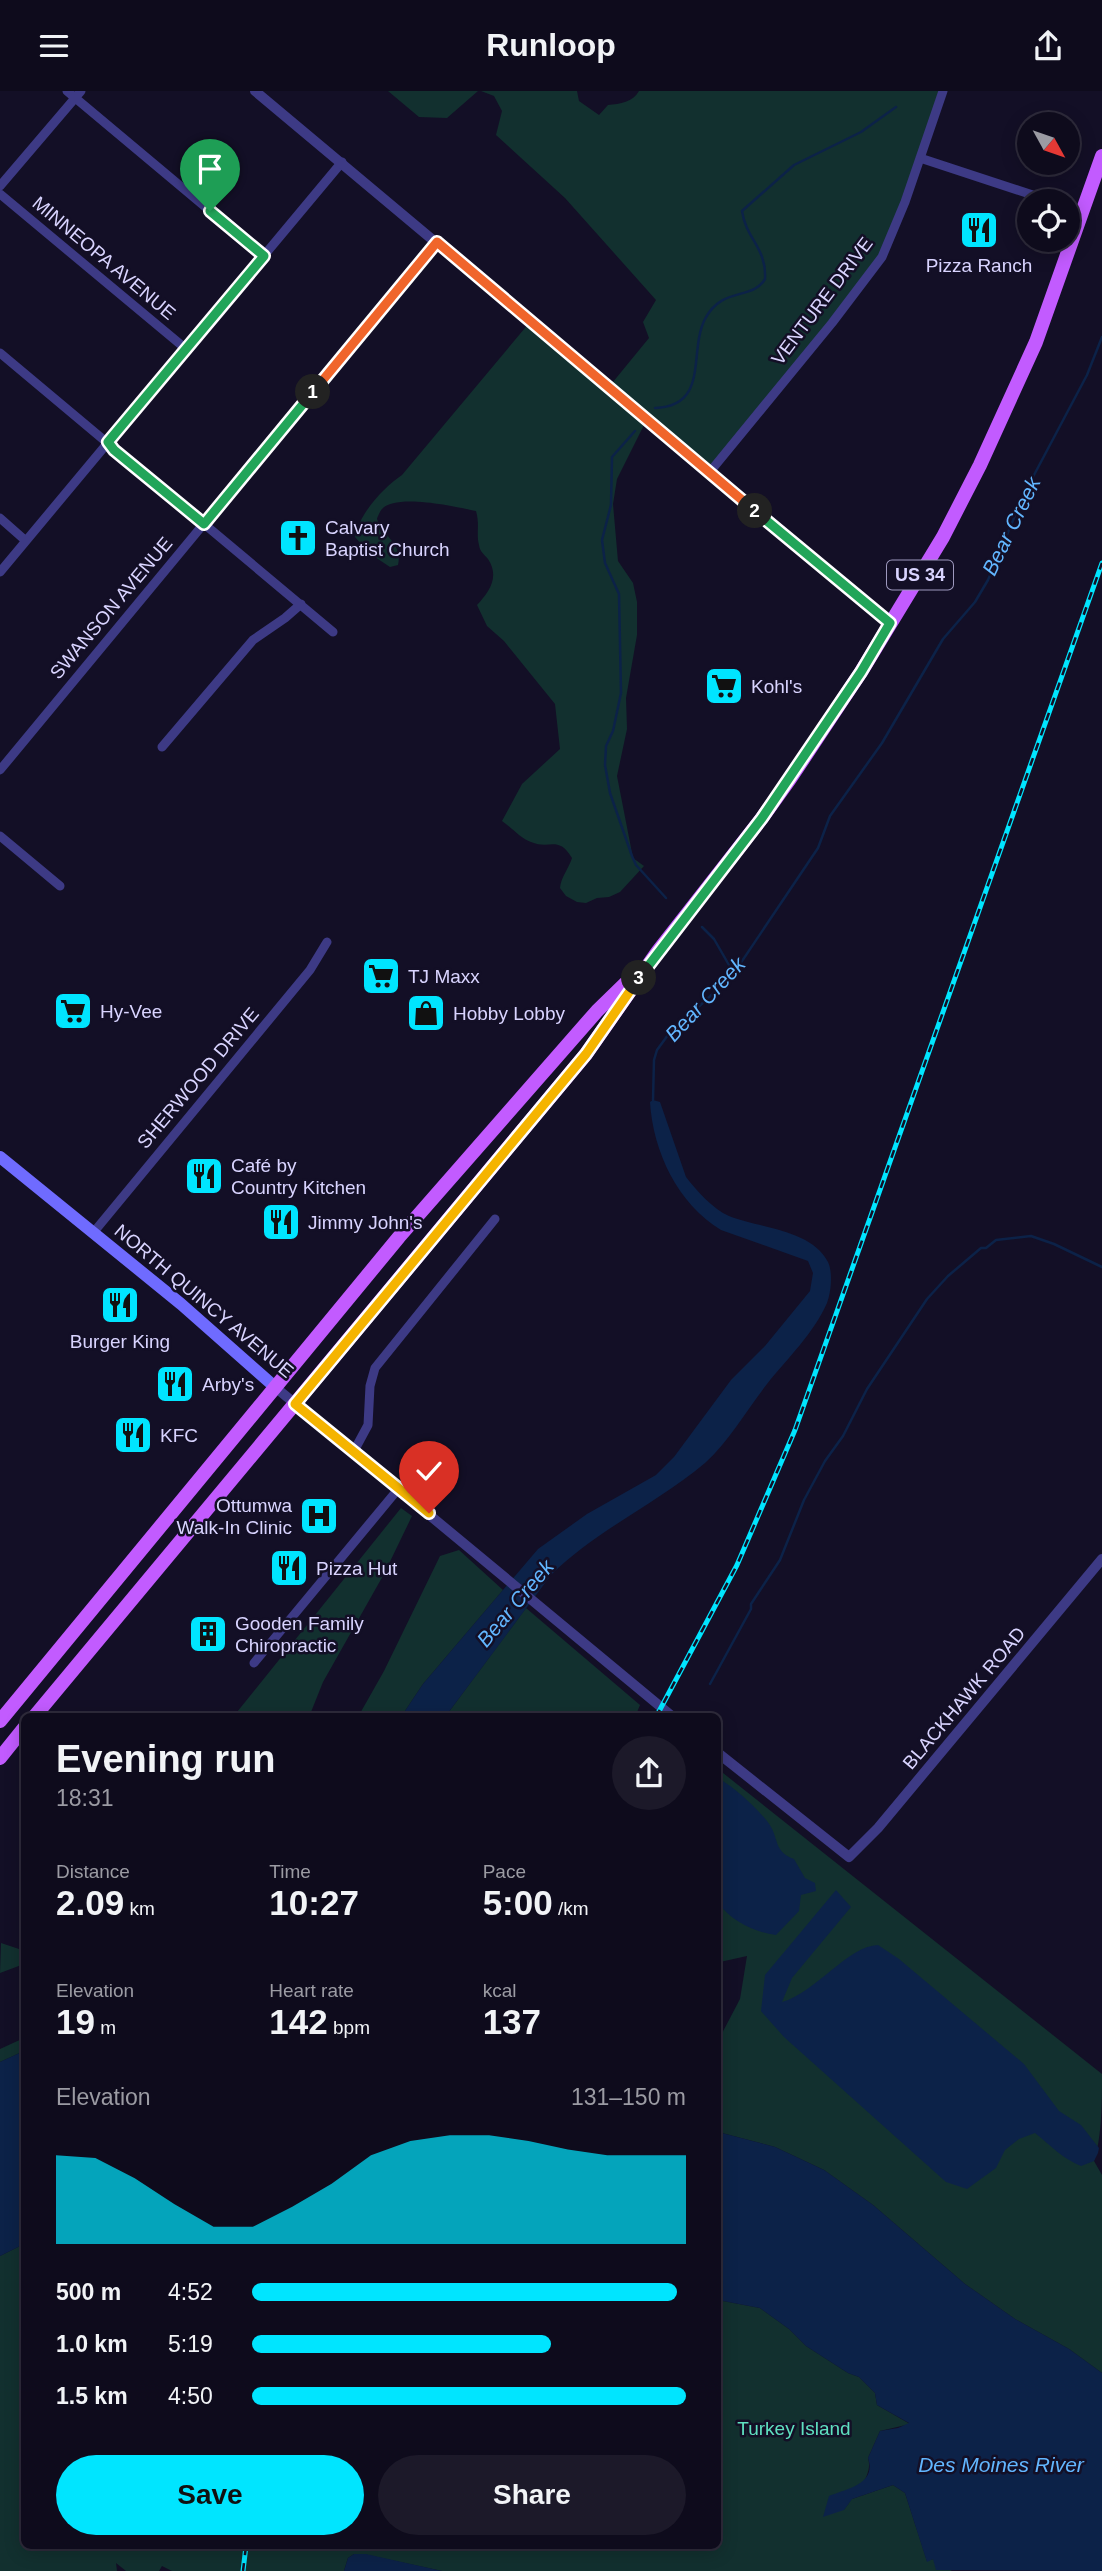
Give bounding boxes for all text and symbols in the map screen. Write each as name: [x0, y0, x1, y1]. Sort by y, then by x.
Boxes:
icon: menu: [35, 27, 73, 65]
text: Runloop: [486, 27, 616, 63]
icon: share: [1029, 27, 1067, 65]
north arrow: [1017, 112, 1080, 175]
map controls: [1017, 112, 1080, 252]
pin: [180, 139, 240, 211]
icon: arrive: [191, 150, 229, 188]
button: locate: [1017, 189, 1080, 252]
street label: MINNEOPA AVENUE: [28, 192, 180, 324]
restaurant icon: Pizza Ranch: [958, 209, 1000, 251]
street label: VENTURE DRIVE: [767, 233, 877, 369]
place label: Pizza Ranch: [926, 255, 1032, 276]
pin: 1: [296, 375, 330, 409]
text: 1: [307, 381, 318, 402]
water label: Bear Creek: [977, 472, 1045, 579]
pin: 2: [738, 493, 772, 529]
text: 2: [749, 500, 760, 521]
church icon: Calvary Baptist Church: [277, 517, 319, 559]
place label: Calvary Baptist Church: [325, 517, 450, 560]
street label: SWANSON AVENUE: [46, 533, 176, 683]
road number: US 34: [887, 561, 953, 589]
supermarket icon: Kohl's: [703, 665, 745, 707]
place label: Kohl's: [751, 676, 802, 697]
water label: Bear Creek: [660, 951, 751, 1046]
supermarket icon: TJ Maxx: [360, 955, 402, 997]
pin: 3: [622, 961, 656, 995]
place label: TJ Maxx: [408, 966, 480, 987]
text: 3: [633, 967, 644, 988]
supermarket icon: Hy-Vee: [52, 990, 94, 1032]
shop icon: Hobby Lobby: [405, 992, 447, 1034]
place label: Hy-Vee: [100, 1001, 162, 1022]
street label: SHERWOOD DRIVE: [133, 1003, 263, 1153]
place label: Hobby Lobby: [453, 1003, 565, 1024]
restaurant icon: Café by Country Kitchen: [183, 1155, 225, 1197]
place label: Café by Country Kitchen: [231, 1155, 366, 1198]
restaurant icon: Jimmy John's: [260, 1201, 302, 1243]
place label: Jimmy John's: [308, 1212, 422, 1233]
street label: NORTH QUINCY AVENUE: [110, 1220, 298, 1382]
restaurant icon: Burger King: [99, 1284, 141, 1326]
place label: Burger King: [70, 1331, 170, 1352]
restaurant icon: Arby's: [154, 1363, 196, 1405]
place label: Arby's: [202, 1374, 254, 1395]
restaurant icon: KFC: [112, 1414, 154, 1456]
place label: KFC: [160, 1425, 198, 1446]
pin: [399, 1441, 459, 1513]
icon: check: [410, 1452, 448, 1490]
place label: Ottumwa Walk-In Clinic: [177, 1495, 292, 1538]
hospital icon: Ottumwa Walk-In Clinic: [298, 1495, 340, 1537]
restaurant icon: Pizza Hut: [268, 1547, 310, 1589]
water label: Bear Creek: [472, 1554, 559, 1651]
place label: Pizza Hut: [316, 1558, 398, 1579]
building icon: Gooden Family Chiropractic: [187, 1613, 229, 1655]
place label: Gooden Family Chiropractic: [235, 1613, 364, 1656]
street label: BLACKHAWK ROAD: [898, 1623, 1030, 1773]
button: share: [612, 1736, 686, 1810]
text: Evening run: [56, 1738, 276, 1780]
text: 18:31: [56, 1785, 114, 1811]
text: Distance: [56, 1861, 130, 1882]
text: Time: [269, 1861, 311, 1882]
text: Pace: [483, 1861, 526, 1882]
text: 2.09: [56, 1883, 124, 1922]
text: 10:27: [269, 1883, 359, 1922]
text: 5:00: [483, 1883, 553, 1922]
text: km: [124, 1898, 155, 1919]
text: /km: [553, 1898, 589, 1919]
text: Elevation: [56, 1980, 134, 2001]
text: Heart rate: [269, 1980, 354, 2001]
text: kcal: [483, 1980, 516, 2001]
text: 19: [56, 2002, 95, 2041]
text: 142: [269, 2002, 328, 2041]
text: 137: [483, 2002, 541, 2041]
text: m: [95, 2017, 116, 2038]
text: bpm: [328, 2017, 370, 2038]
text: Elevation: [56, 2084, 151, 2110]
text: 131–150 m: [571, 2084, 686, 2110]
text: 500 m: [56, 2279, 121, 2305]
text: 4:52: [168, 2279, 213, 2305]
text: 1.0 km: [56, 2331, 128, 2357]
text: 5:19: [168, 2331, 213, 2357]
text: 1.5 km: [56, 2383, 128, 2409]
text: 4:50: [168, 2383, 213, 2409]
park label: Turkey Island: [737, 2418, 851, 2439]
water label: Des Moines River: [918, 2453, 1085, 2476]
button: Save: [56, 2455, 364, 2535]
button: Share: [378, 2455, 686, 2535]

